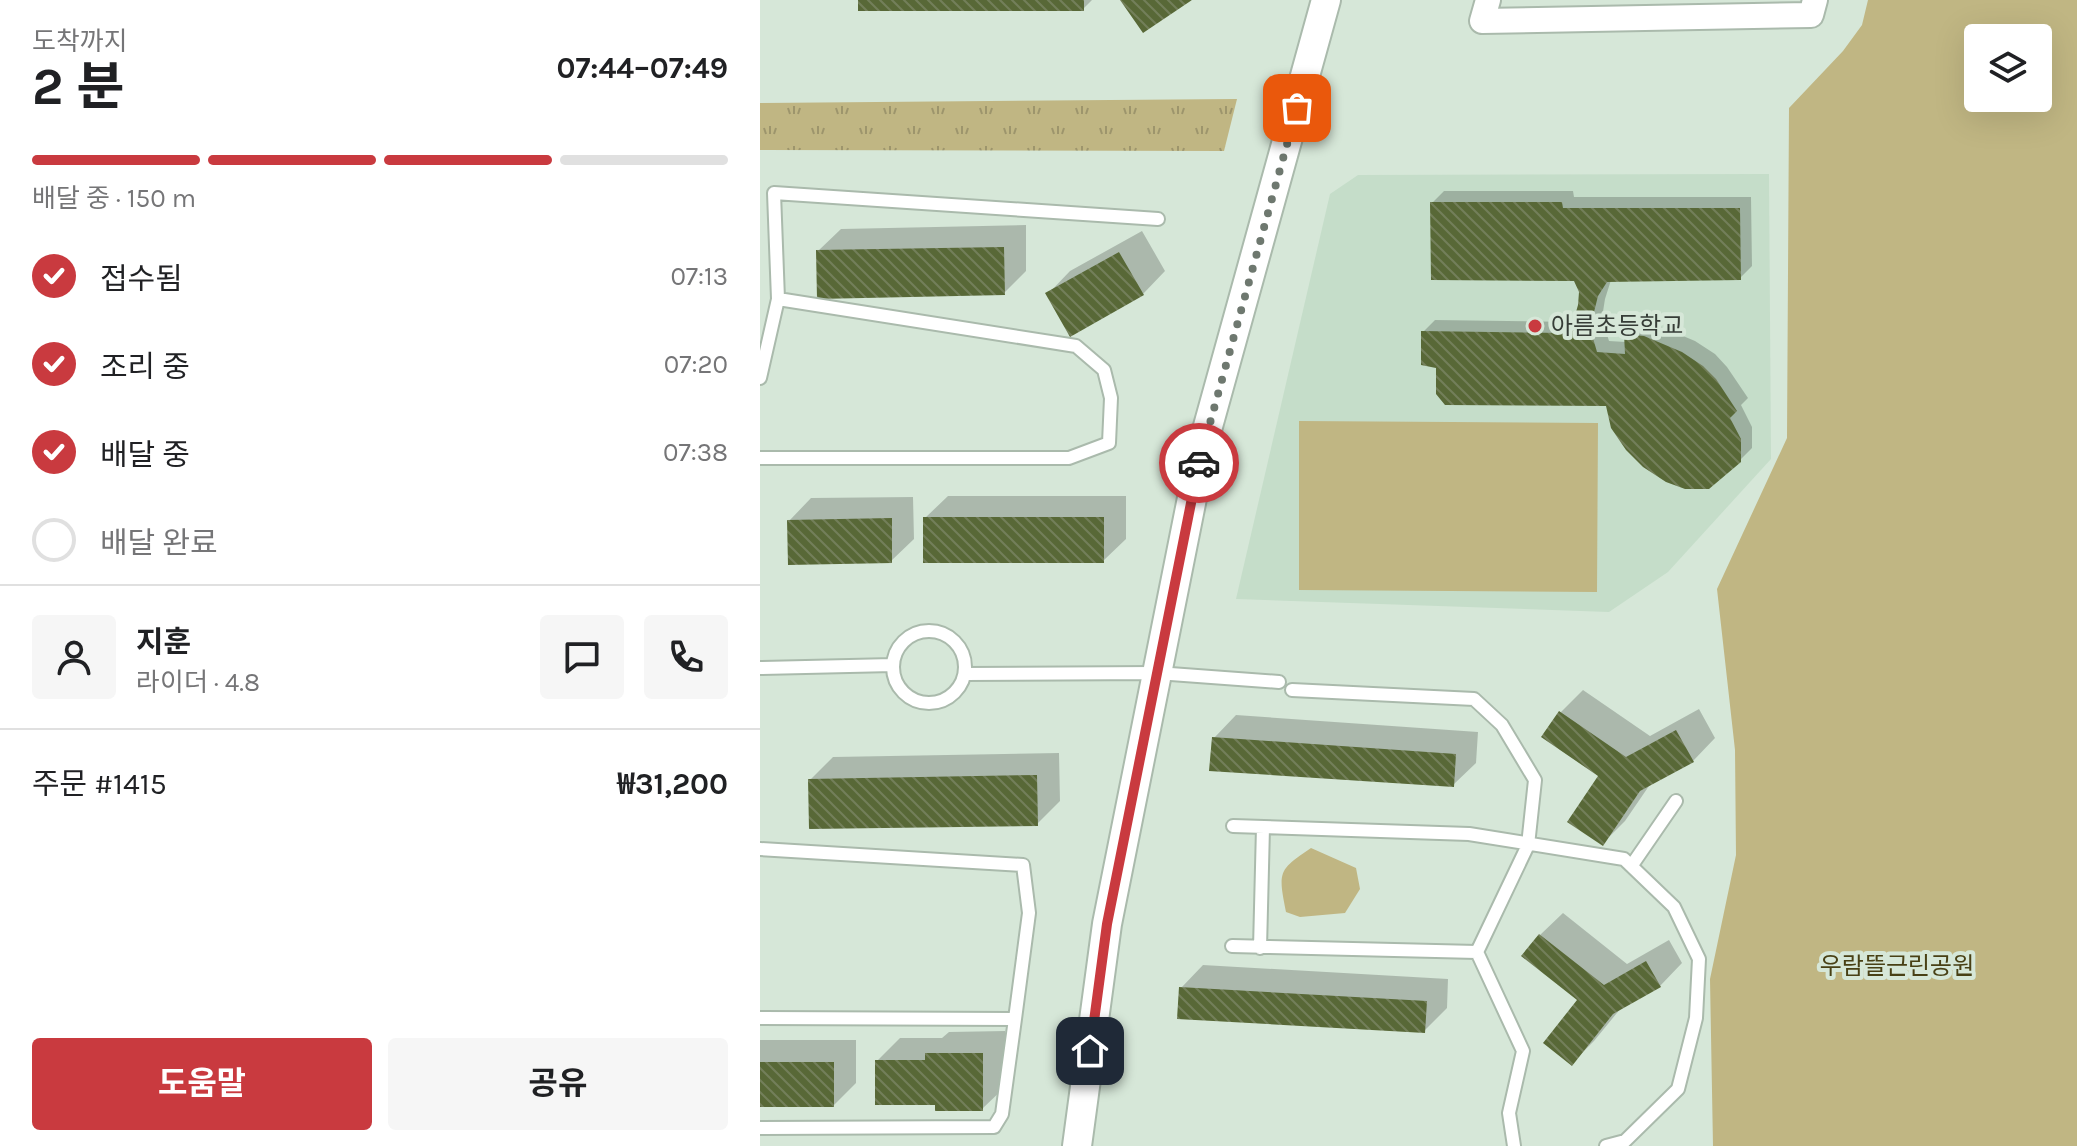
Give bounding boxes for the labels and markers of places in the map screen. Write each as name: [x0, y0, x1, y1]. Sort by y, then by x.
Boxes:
pin: [1263, 74, 1331, 142]
place label: 아름초등학교: [1551, 312, 1683, 340]
marker: 아름초등학교: [1526, 317, 1544, 335]
pin: [1056, 1017, 1124, 1085]

